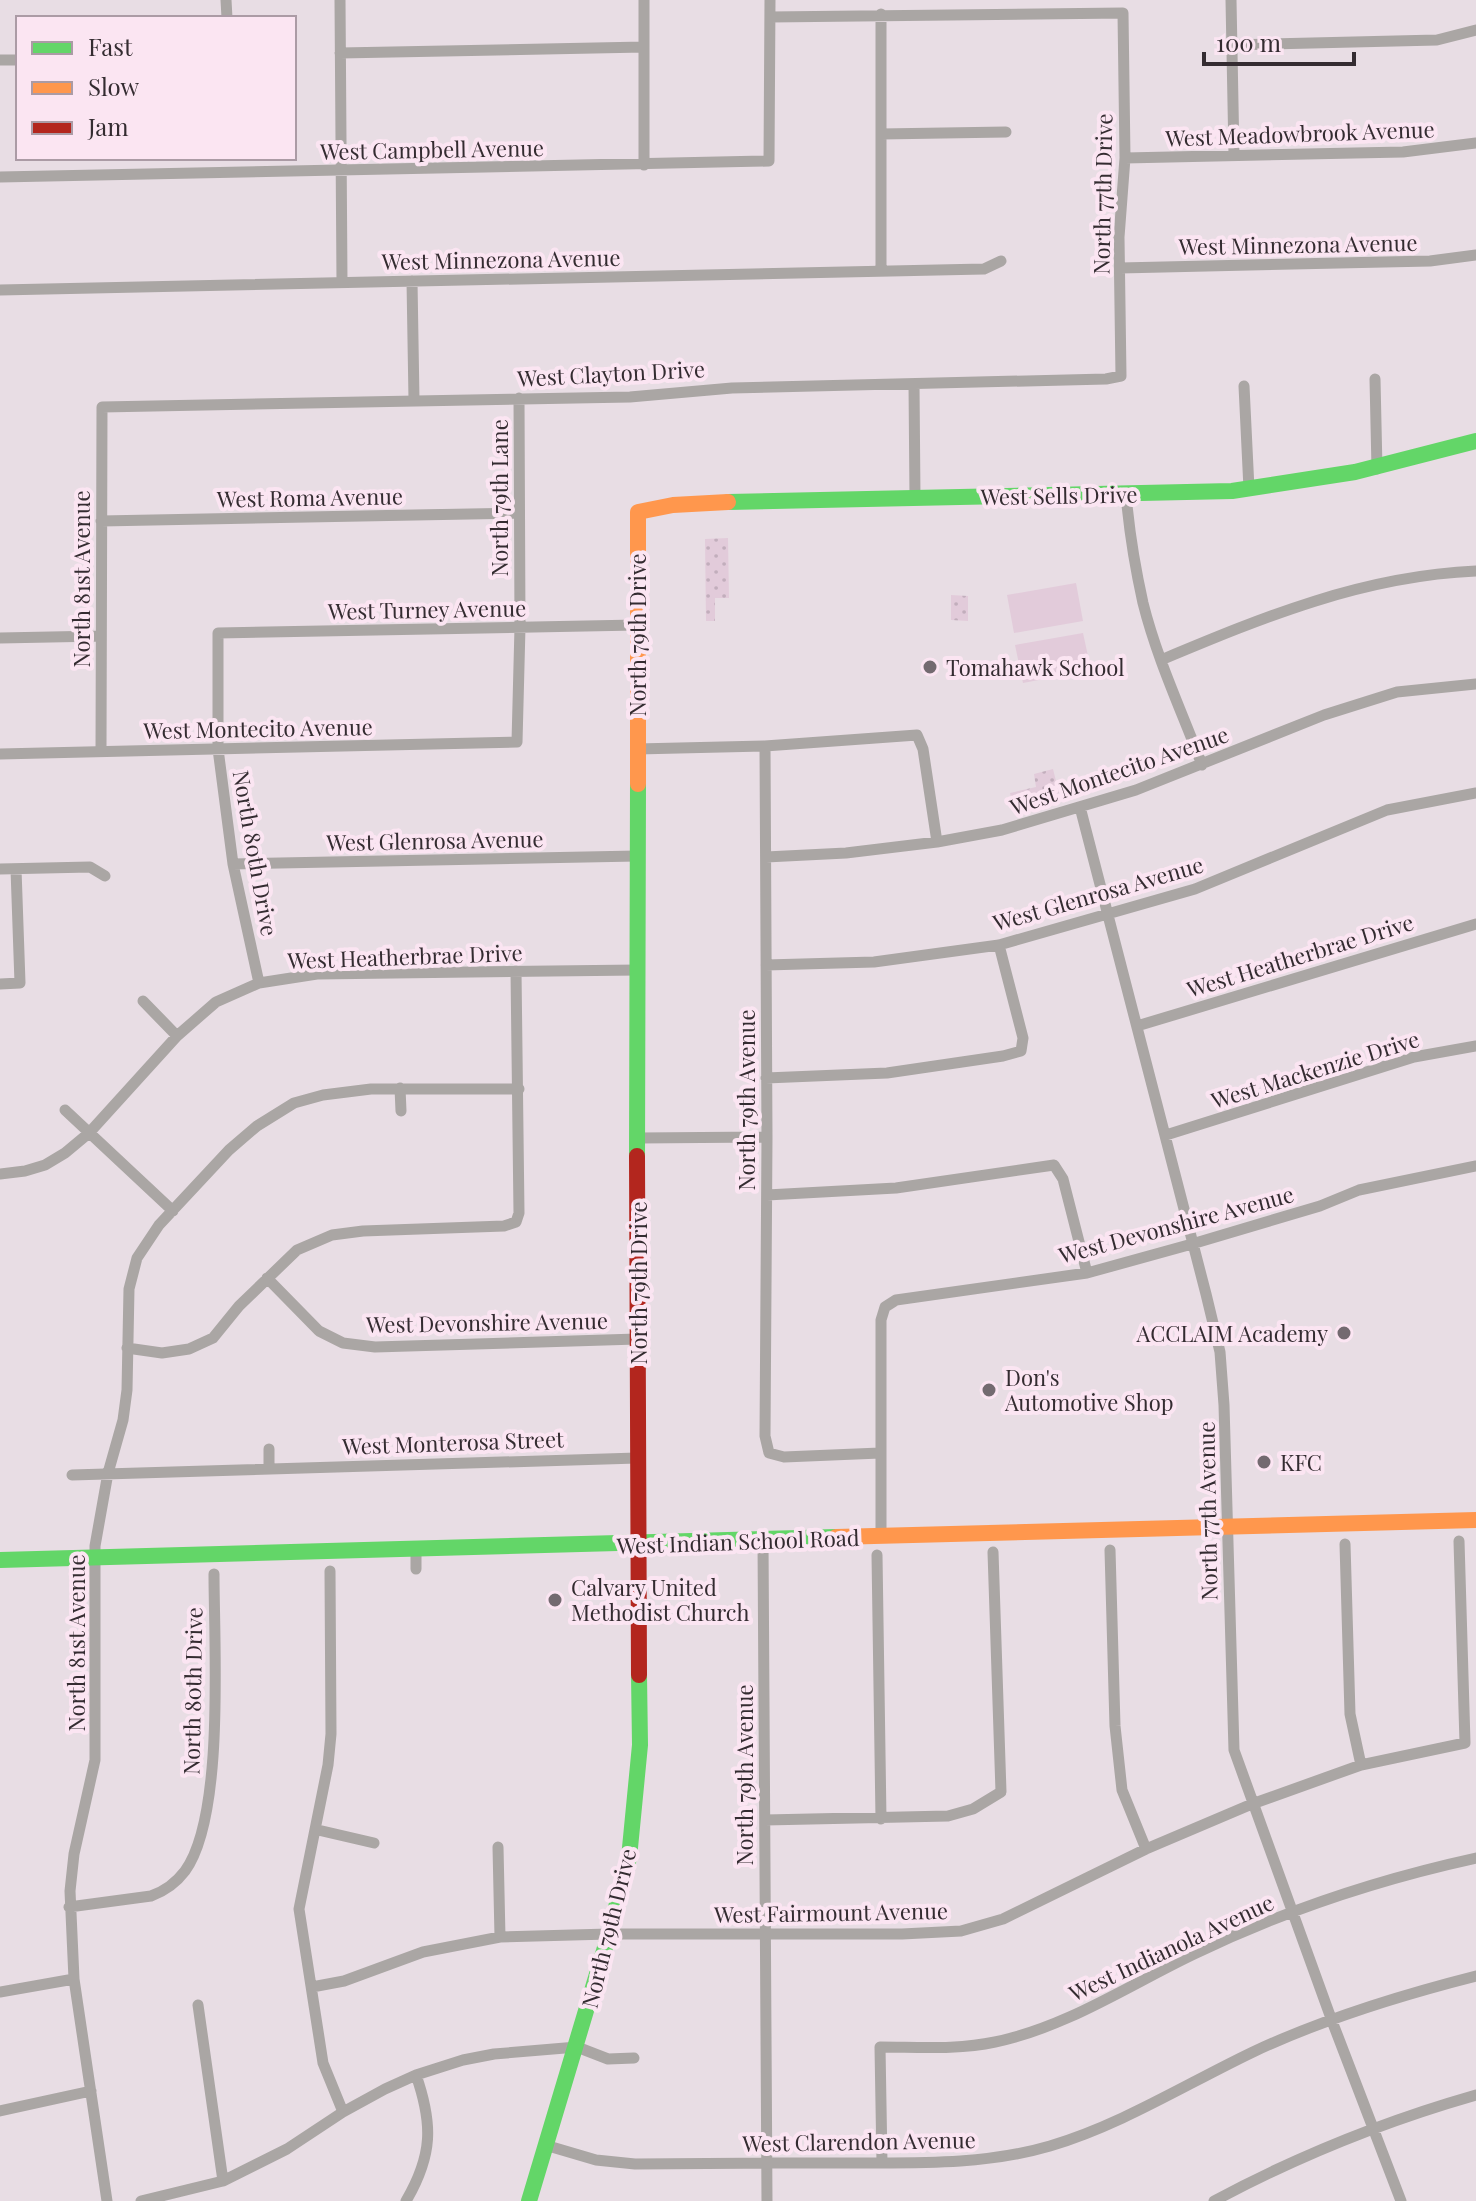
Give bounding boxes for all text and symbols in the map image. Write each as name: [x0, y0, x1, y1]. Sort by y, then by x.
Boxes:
legend: [16, 16, 296, 160]
scale bar: [1204, 16, 1354, 66]
text: 100 m: [1216, 26, 1281, 58]
text: Fast: [88, 30, 133, 62]
text: Slow: [88, 70, 140, 102]
text: Jam: [87, 110, 129, 142]
street label: North 77th Drive: [1086, 113, 1118, 275]
street label: West Meadowbrook Avenue: [1164, 113, 1435, 153]
street label: West Campbell Avenue: [319, 132, 544, 166]
street label: West Minnezona Avenue: [1177, 227, 1418, 261]
street label: West Minnezona Avenue: [380, 242, 621, 276]
street label: West Clayton Drive: [515, 353, 706, 393]
street label: North 79th Lane: [484, 419, 514, 577]
street label: West Sells Drive: [979, 479, 1138, 511]
street label: West Roma Avenue: [216, 480, 403, 514]
street label: North 81st Avenue: [66, 490, 96, 668]
street label: North 79th Drive: [622, 553, 652, 717]
street label: West Turney Avenue: [327, 592, 526, 626]
place label: Tomahawk School: [946, 652, 1124, 682]
marker: Tomahawk School: [921, 658, 939, 676]
street label: West Montecito Avenue: [142, 711, 373, 745]
street label: West Montecito Avenue: [1005, 718, 1232, 822]
street label: North 80th Drive: [227, 768, 285, 938]
street label: West Glenrosa Avenue: [325, 823, 544, 857]
street label: West Glenrosa Avenue: [989, 849, 1207, 938]
street label: West Heatherbrae Drive: [1182, 906, 1417, 1004]
street label: West Heatherbrae Drive: [286, 937, 523, 975]
street label: North 79th Avenue: [731, 1009, 761, 1191]
street label: West Mackenzie Drive: [1206, 1023, 1423, 1115]
street label: West Devonshire Avenue: [1054, 1178, 1297, 1270]
street label: North 79th Drive: [623, 1201, 653, 1365]
street label: West Devonshire Avenue: [365, 1305, 608, 1339]
place label: ACCLAIM Academy: [1136, 1318, 1328, 1348]
marker: ACCLAIM Academy: [1335, 1324, 1353, 1342]
place label: Don's Automotive Shop: [1004, 1362, 1173, 1417]
marker: Don's Automotive Shop: [980, 1381, 998, 1399]
street label: North 77th Avenue: [1190, 1421, 1224, 1601]
street label: West Monterosa Street: [341, 1423, 565, 1461]
place label: KFC: [1280, 1447, 1322, 1477]
marker: KFC: [1255, 1453, 1273, 1471]
street label: West Indian School Road: [615, 1522, 860, 1560]
street label: North 81st Avenue: [61, 1554, 91, 1732]
place label: Calvary United Methodist Church: [571, 1572, 750, 1627]
marker: Calvary United Methodist Church: [546, 1591, 564, 1609]
street label: North 80th Drive: [176, 1607, 208, 1775]
street label: North 79th Avenue: [729, 1684, 759, 1866]
street label: North 79th Drive: [574, 1845, 642, 2011]
street label: West Indianola Avenue: [1063, 1886, 1278, 2008]
street label: West Fairmount Avenue: [713, 1895, 948, 1929]
street label: West Clarendon Avenue: [741, 2124, 976, 2158]

